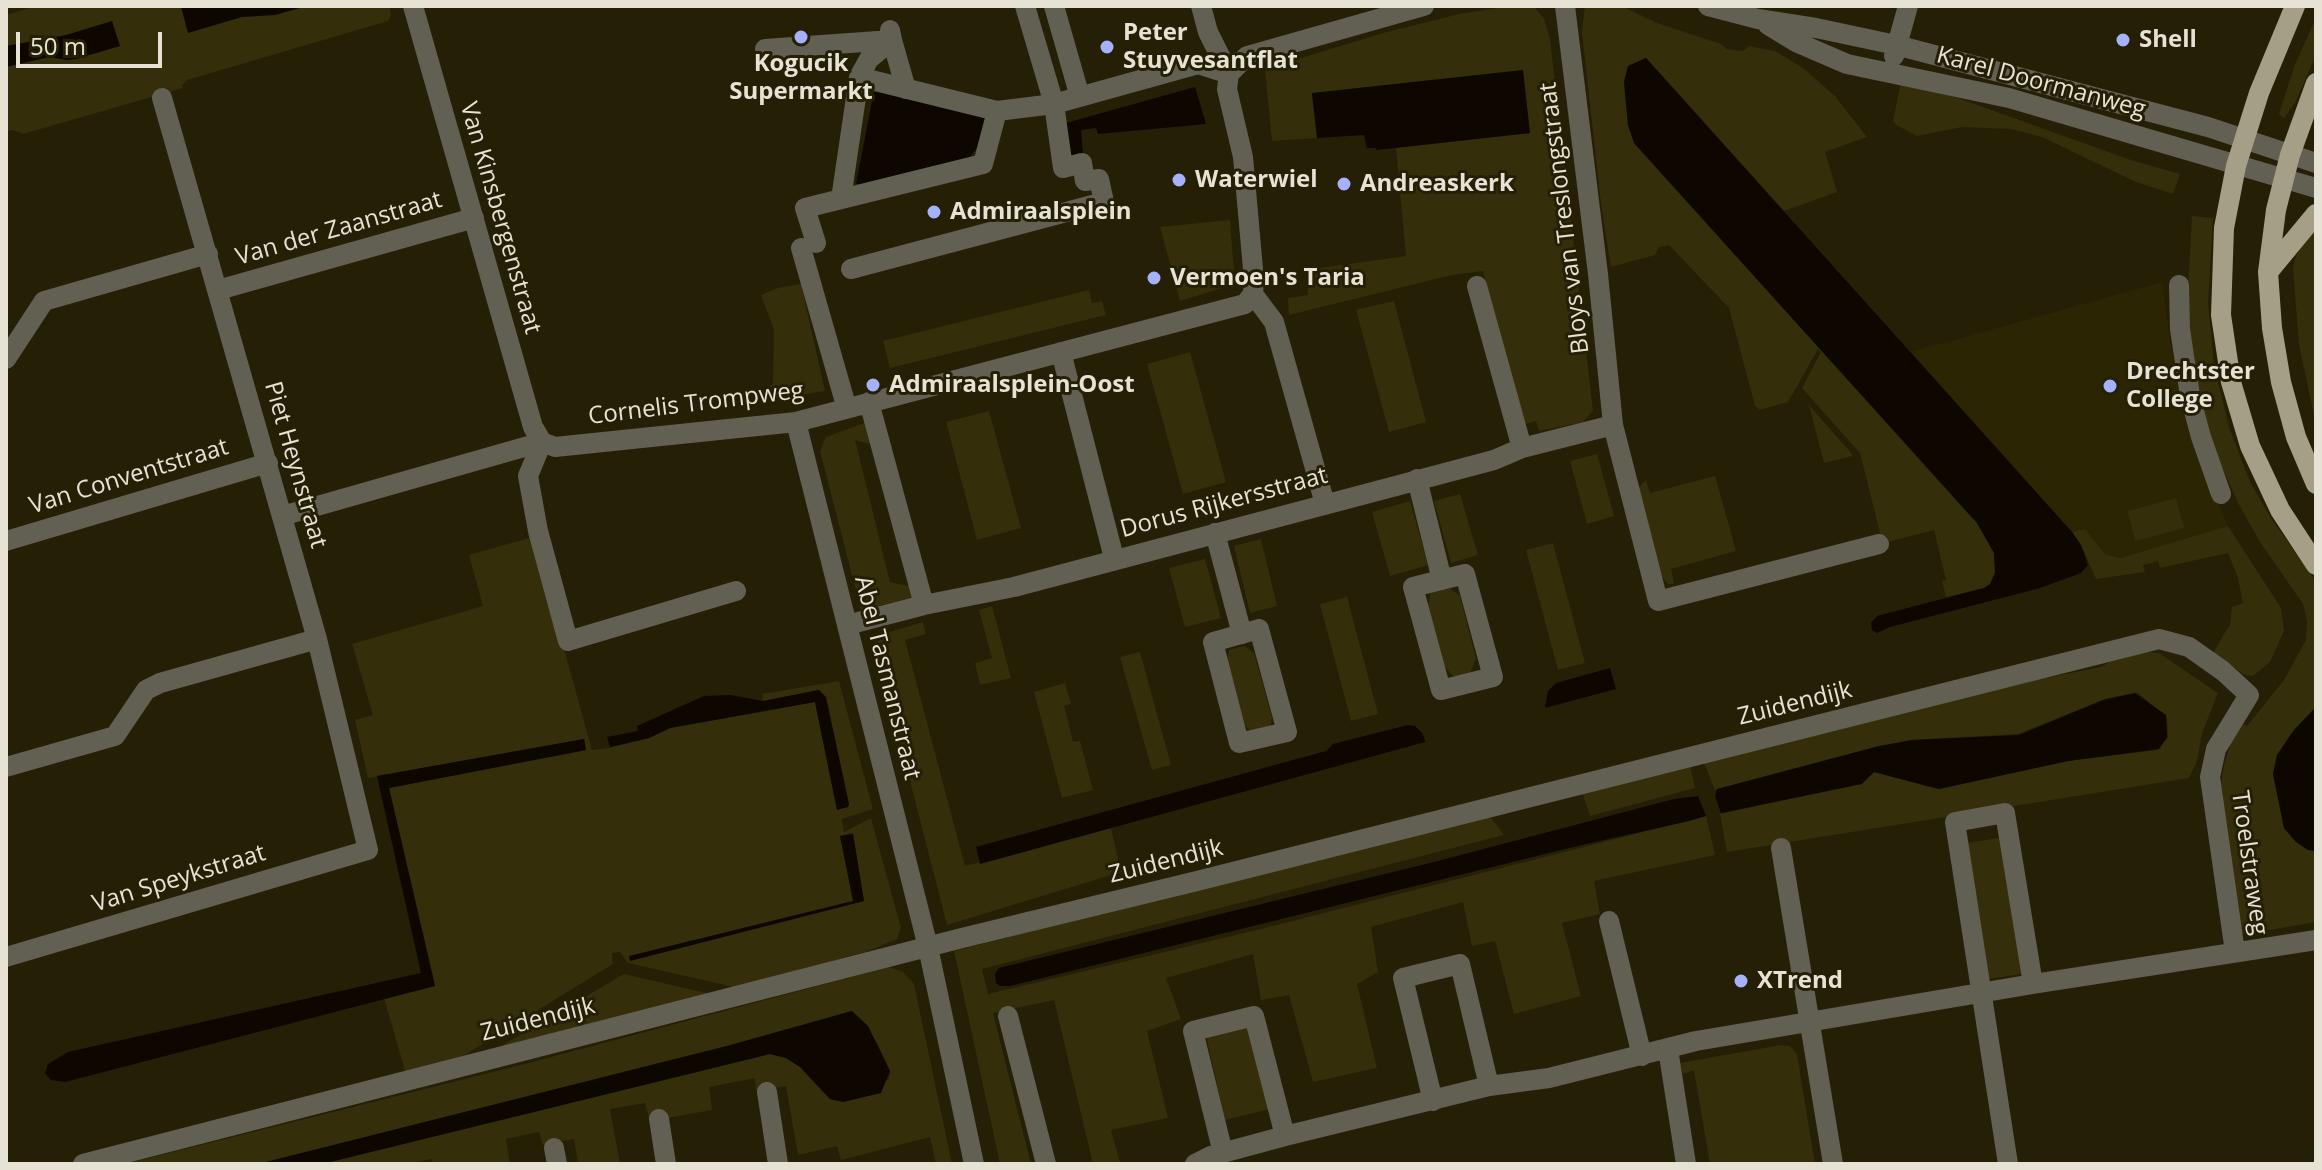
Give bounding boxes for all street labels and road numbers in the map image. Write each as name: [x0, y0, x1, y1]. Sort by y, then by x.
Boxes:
street label: Karel Doormanweg: [1933, 41, 2149, 125]
street label: Bloys van Treslongstraat: [1534, 81, 1596, 355]
street label: Van Kinsbergenstraat: [453, 99, 547, 337]
street label: Van der Zaanstraat: [233, 186, 445, 272]
street label: Cornelis Trompweg: [587, 376, 805, 432]
street label: Piet Heynstraat: [257, 379, 333, 551]
street label: Van Conventstraat: [26, 433, 232, 521]
street label: Dorus Rijkersstraat: [1117, 461, 1331, 545]
street label: Abel Tasmanstraat: [848, 573, 926, 783]
street label: Zuidendijk: [1735, 676, 1855, 732]
street label: Troelstraweg: [2225, 789, 2273, 937]
street label: Zuidendijk: [1106, 834, 1226, 890]
street label: Van Speykstraat: [89, 839, 269, 919]
street label: Zuidendijk: [478, 992, 598, 1048]

